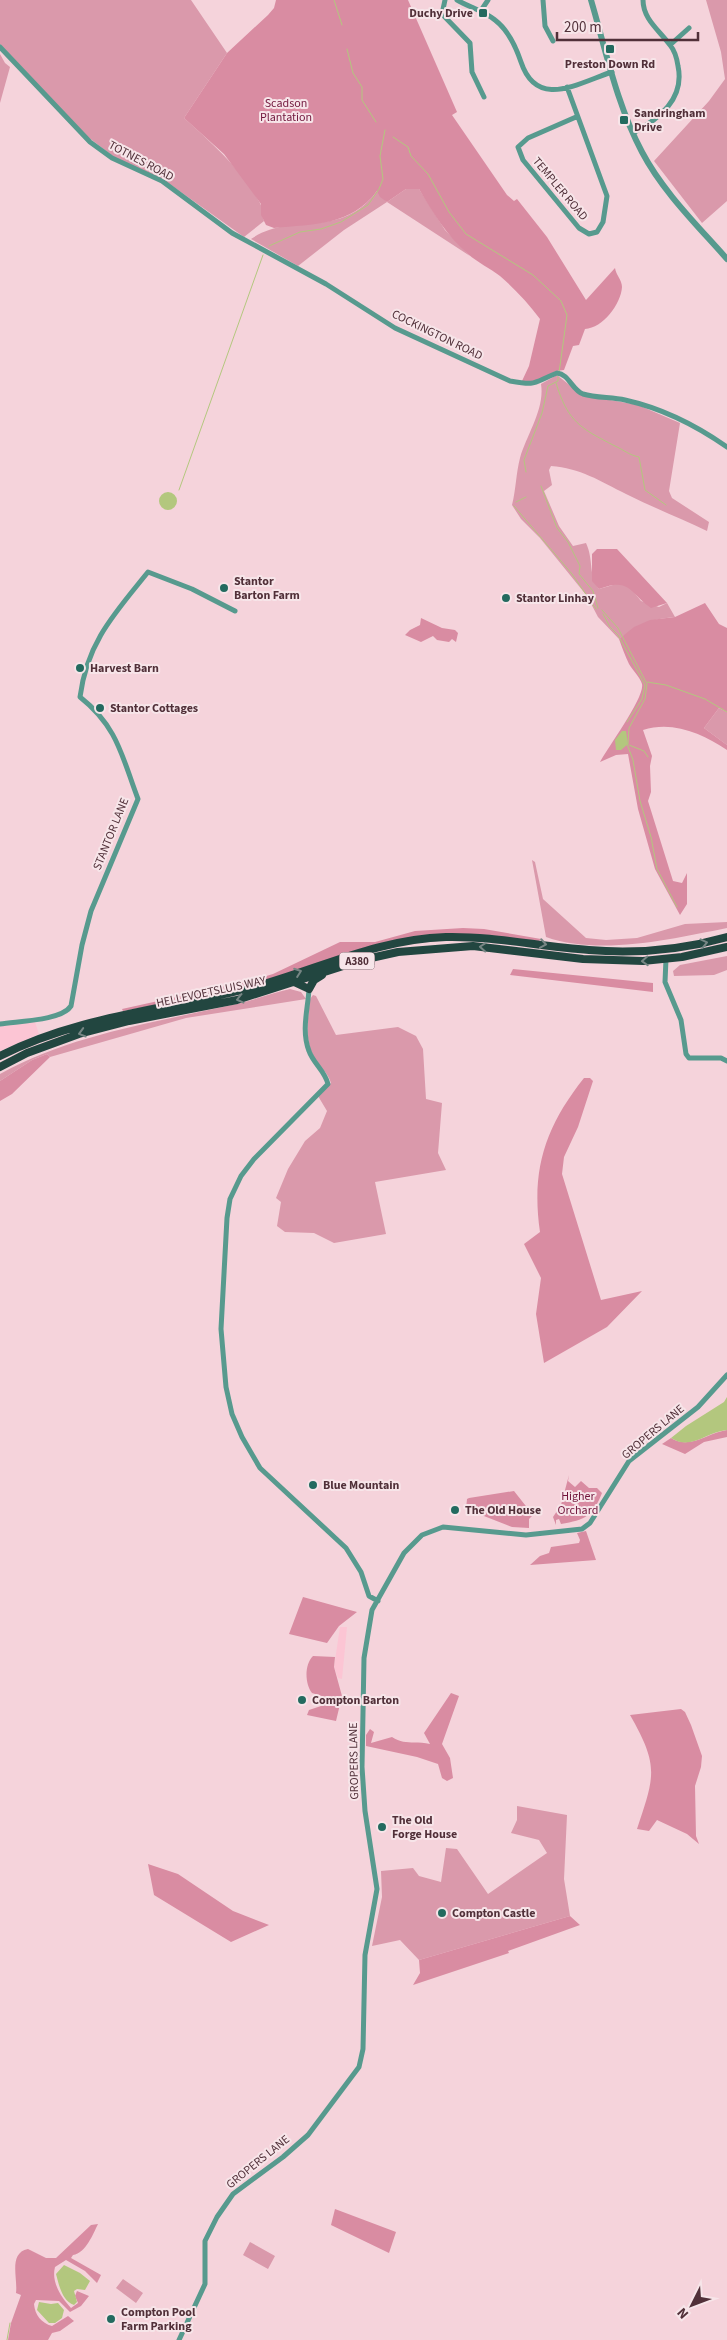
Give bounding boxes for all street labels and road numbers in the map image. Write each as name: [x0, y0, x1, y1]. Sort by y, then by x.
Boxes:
street label: TOTNES ROAD: [105, 137, 177, 185]
street label: TEMPLER ROAD: [528, 154, 592, 224]
street label: COCKINGTON ROAD: [389, 306, 485, 364]
street label: STANTOR LANE: [89, 795, 133, 873]
road number: A380: [340, 952, 374, 969]
street label: HELLEVOETSLUIS WAY: [155, 972, 268, 1012]
street label: GROPERS LANE: [618, 1401, 688, 1463]
street label: GROPERS LANE: [345, 1722, 363, 1800]
street label: GROPERS LANE: [223, 2131, 293, 2193]

